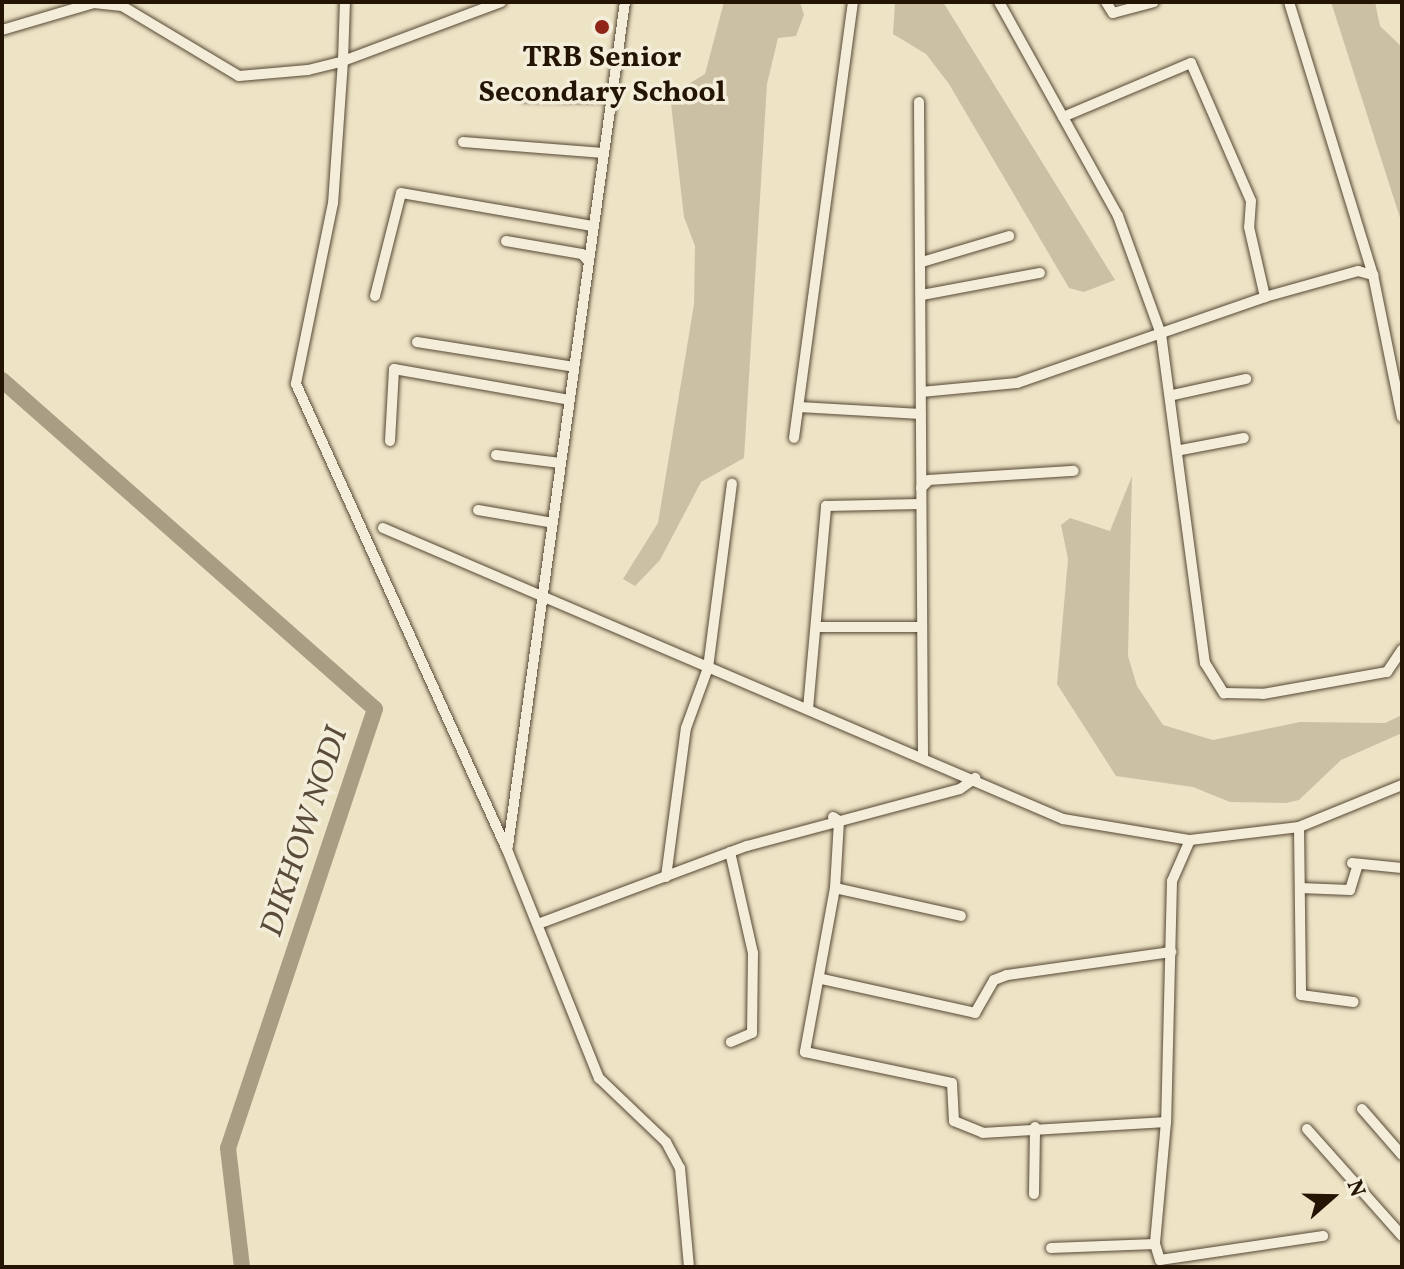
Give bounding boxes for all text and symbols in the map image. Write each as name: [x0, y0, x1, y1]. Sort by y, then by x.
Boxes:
marker: TRB Senior Secondary School: [593, 18, 611, 36]
place label: TRB Senior Secondary School: [478, 40, 726, 110]
water label: DIKHOW NODI: [254, 722, 358, 942]
north arrow: [1292, 1157, 1372, 1237]
text: N: [1338, 1176, 1372, 1201]

